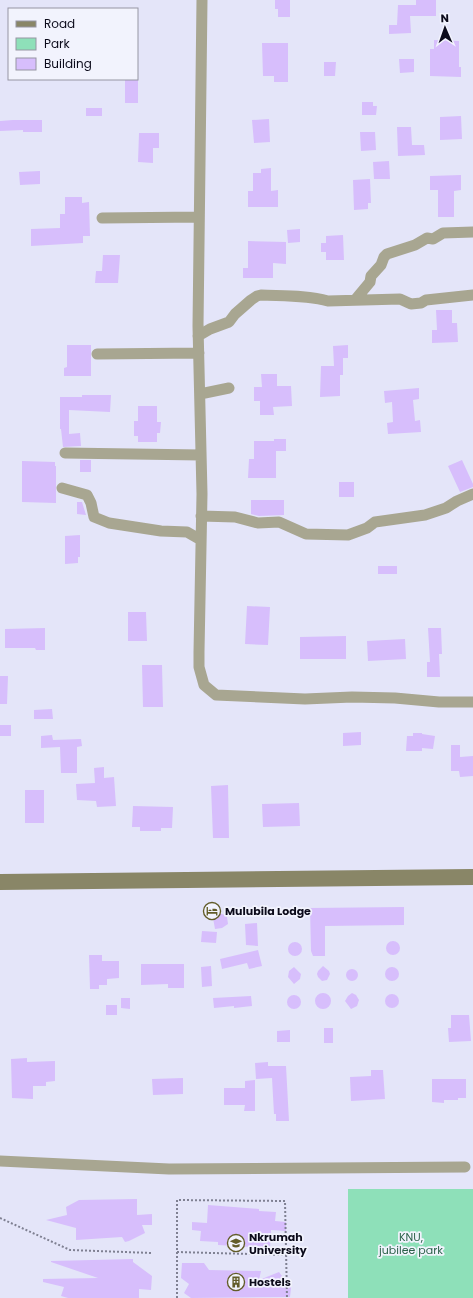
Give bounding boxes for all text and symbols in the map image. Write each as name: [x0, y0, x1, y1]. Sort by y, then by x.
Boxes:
legend: [8, 8, 138, 80]
north arrow: [425, 8, 465, 48]
text: N: [440, 10, 449, 26]
text: Road: [44, 15, 75, 32]
text: Park: [44, 35, 71, 52]
text: Building: [44, 55, 92, 72]
hotel icon: Mulubila Lodge: [202, 901, 222, 921]
place label: Mulubila Lodge: [225, 903, 311, 919]
place label: Nkrumah University: [249, 1229, 307, 1258]
park label: KNU, jubilee park: [378, 1229, 443, 1258]
school or university icon: Nkrumah University: [226, 1233, 246, 1253]
building icon: Hostels: [226, 1272, 246, 1292]
place label: Hostels: [249, 1274, 291, 1290]

